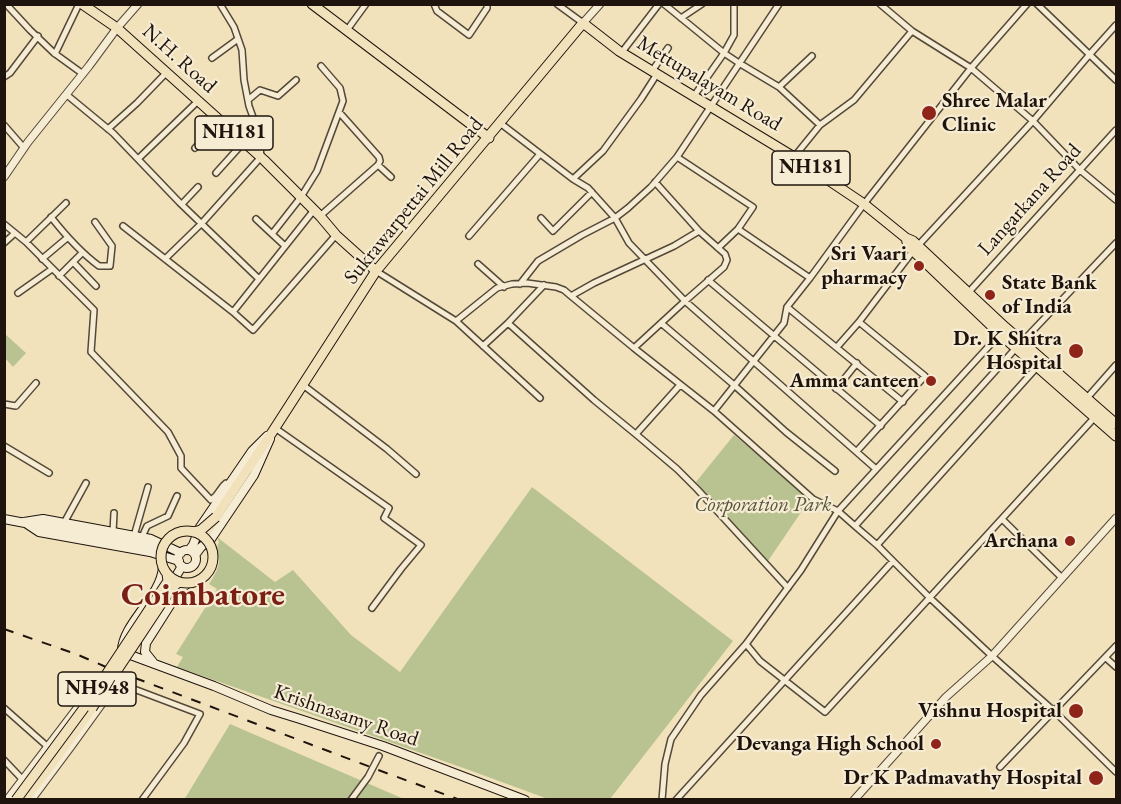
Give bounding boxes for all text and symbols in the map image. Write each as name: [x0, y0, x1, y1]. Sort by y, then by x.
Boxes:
street label: N.H. Road: [137, 19, 221, 99]
street label: Mettupalayam Road: [632, 31, 786, 137]
place label: Shree Malar Clinic: [942, 88, 1047, 138]
marker: Shree Malar Clinic: [920, 104, 938, 122]
street label: Sukrawarpettai Mill Road: [339, 112, 489, 290]
road number: NH181: [195, 116, 273, 150]
street label: Langarkana Road: [973, 139, 1087, 261]
road number: NH181: [772, 151, 850, 185]
place label: Sri Vaari pharmacy: [821, 241, 907, 291]
marker: Sri Vaari pharmacy: [912, 259, 926, 273]
place label: State Bank of India: [1002, 270, 1097, 320]
marker: State Bank of India: [983, 288, 997, 302]
place label: Dr. K Shitra Hospital: [953, 326, 1062, 376]
marker: Dr. K Shitra Hospital: [1067, 342, 1085, 360]
place label: Amma canteen: [790, 368, 919, 394]
marker: Amma canteen: [924, 374, 938, 388]
park label: Corporation Park: [694, 492, 832, 518]
place label: Archana: [984, 528, 1058, 554]
marker: Archana: [1063, 534, 1077, 548]
district label: Coimbatore: [121, 576, 285, 616]
road number: NH948: [58, 672, 136, 706]
street label: Krishnasamy Road: [270, 679, 422, 753]
place label: Vishnu Hospital: [918, 698, 1062, 724]
marker: Vishnu Hospital: [1067, 702, 1085, 720]
place label: Devanga High School: [736, 731, 924, 757]
marker: Devanga High School: [929, 737, 943, 751]
place label: Dr K Padmavathy Hospital: [844, 765, 1082, 791]
marker: Dr K Padmavathy Hospital: [1087, 769, 1105, 787]

